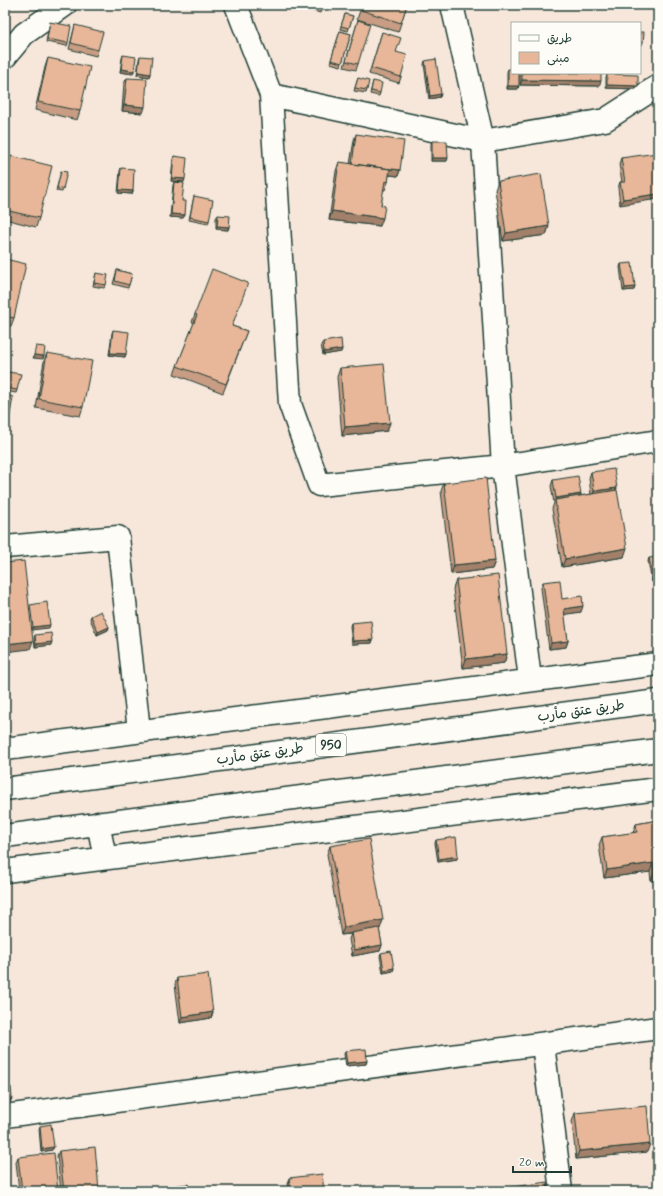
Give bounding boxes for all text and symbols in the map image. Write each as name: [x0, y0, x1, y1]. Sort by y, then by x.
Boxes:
legend: [511, 22, 641, 74]
text: طريق: [547, 31, 572, 47]
text: مبنى: [547, 51, 570, 67]
street label: طريق عتق مأرب: [536, 696, 626, 726]
road number: 950: [316, 734, 346, 756]
street label: طريق عتق مأرب: [215, 739, 305, 769]
scale bar: [513, 1148, 571, 1174]
text: 20 m: [519, 1155, 545, 1171]

